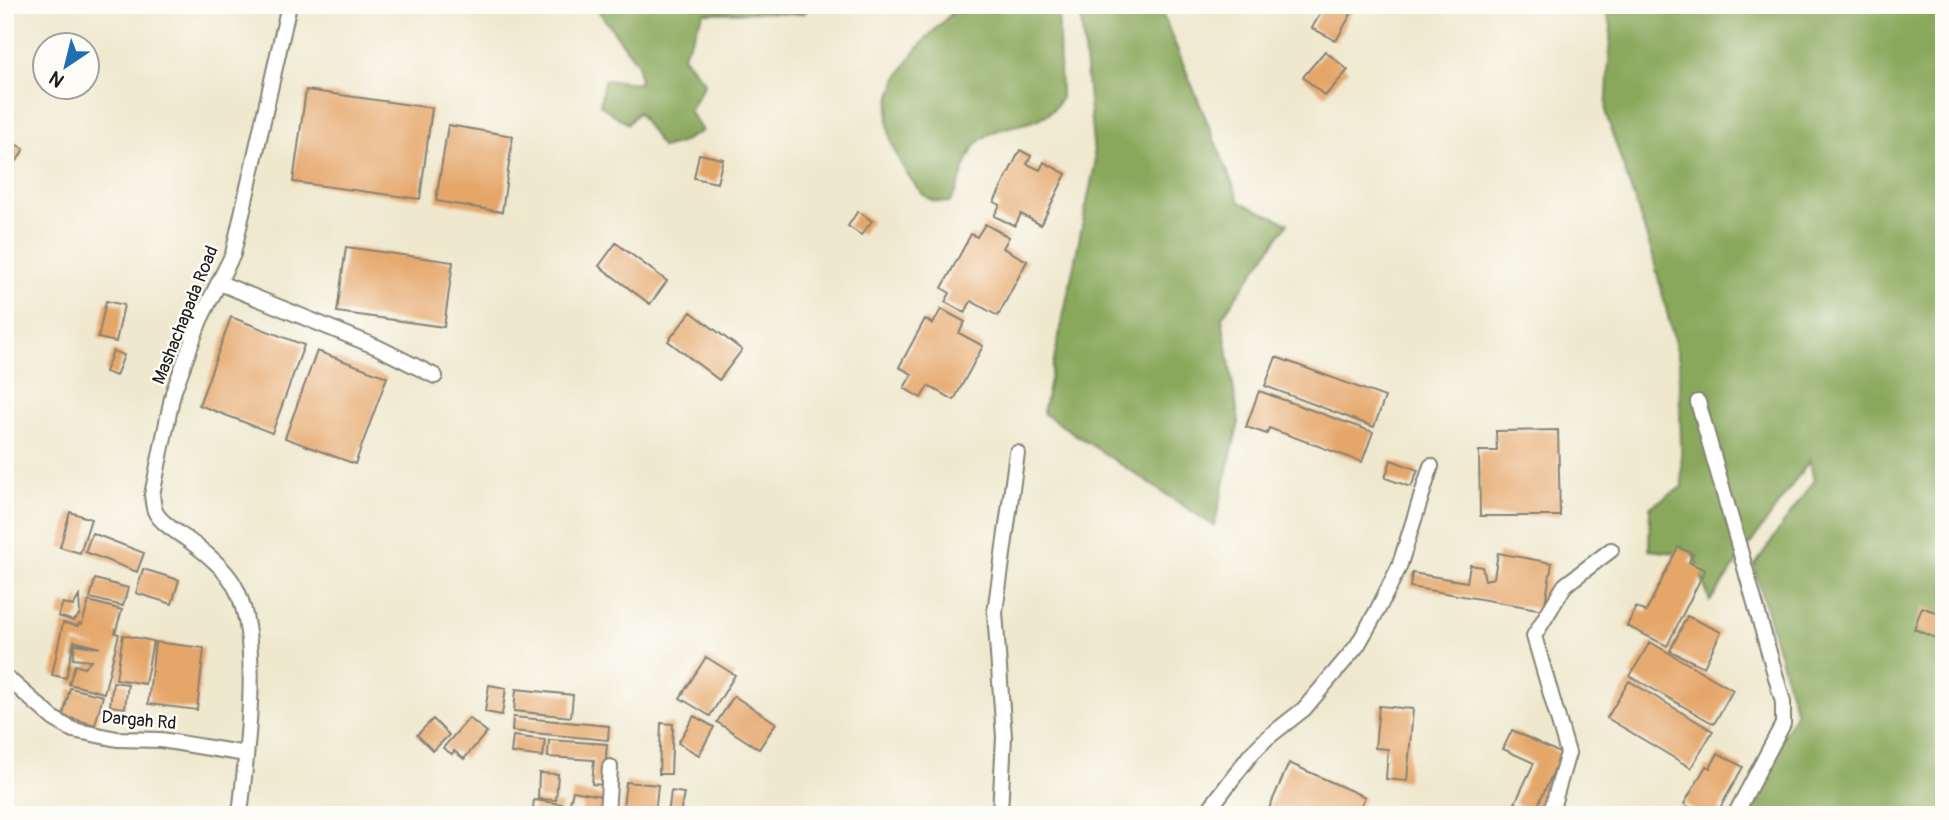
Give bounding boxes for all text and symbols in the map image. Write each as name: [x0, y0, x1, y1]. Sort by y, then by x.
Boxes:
north arrow: [32, 32, 102, 102]
text: N: [45, 66, 69, 93]
street label: Mashachapada Road: [147, 243, 224, 388]
street label: Dargah Rd: [101, 706, 177, 735]

